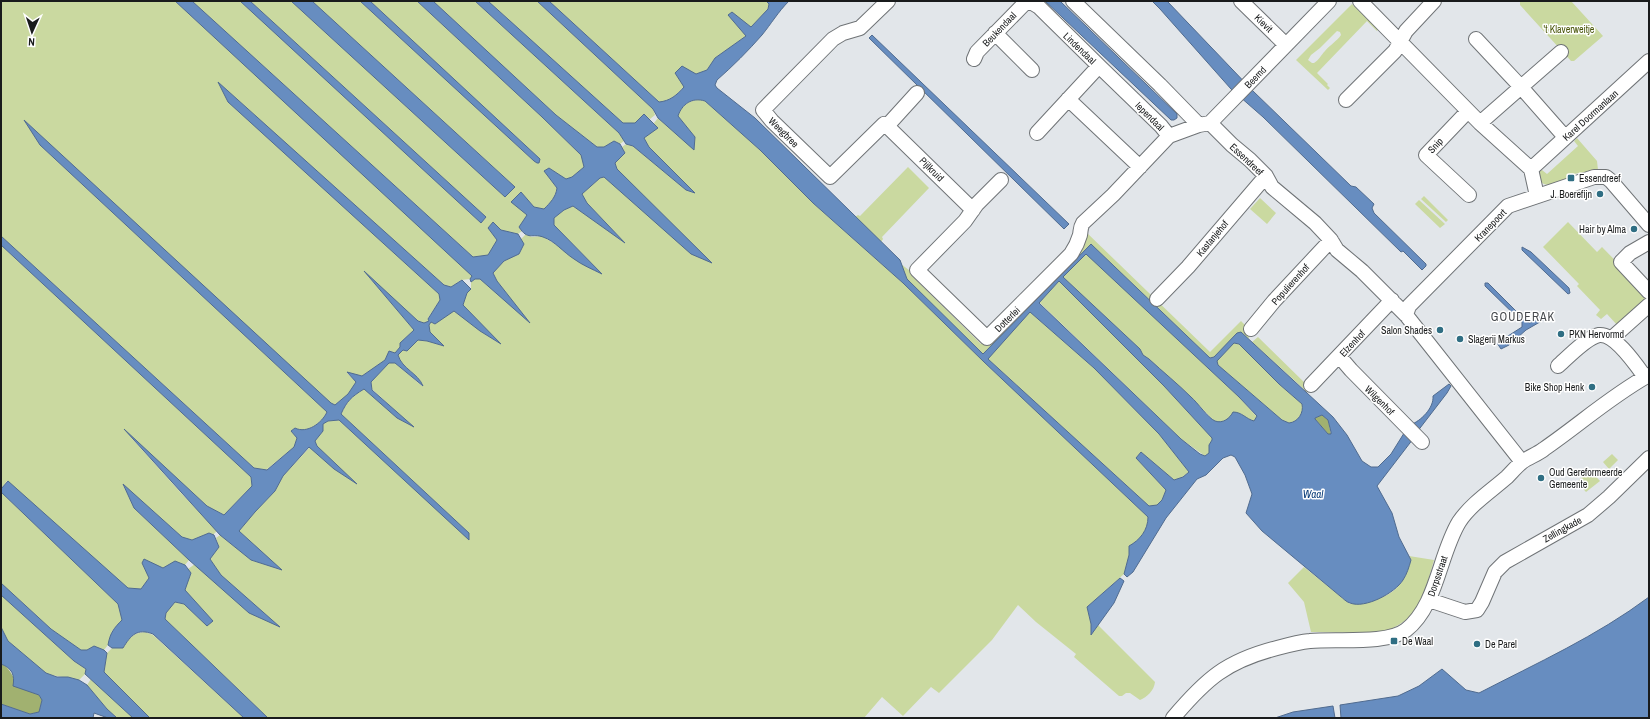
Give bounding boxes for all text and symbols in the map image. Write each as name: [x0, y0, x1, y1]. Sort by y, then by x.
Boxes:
street label: Beukendaal: [980, 9, 1019, 49]
street label: Kievit: [1252, 11, 1276, 36]
north arrow: [12, 12, 52, 52]
park label: 't Klaverweitje: [1544, 23, 1595, 36]
street label: Lindendaal: [1061, 30, 1099, 67]
text: N: [28, 35, 35, 49]
street label: Beemd: [1242, 63, 1269, 91]
street label: Karel Doormanlaan: [1560, 87, 1621, 144]
street label: Iependaal: [1132, 99, 1167, 134]
street label: Weegbree: [766, 114, 802, 151]
street label: Snip: [1425, 134, 1446, 156]
street label: Essendreef: [1227, 140, 1267, 179]
street label: Pijlkruid: [917, 154, 947, 184]
place label: Essendreef: [1579, 172, 1621, 185]
marker: Essendreef: [1566, 173, 1576, 183]
place label: J. Boerefijn: [1551, 188, 1592, 201]
marker: J. Boerefijn: [1595, 189, 1605, 199]
street label: Kranepoort: [1472, 206, 1510, 244]
street label: Kastanjehof: [1193, 217, 1232, 259]
place label: Hair by Alma: [1579, 223, 1626, 236]
marker: Hair by Alma: [1629, 224, 1639, 234]
street label: Populierenhof: [1268, 260, 1313, 308]
street label: Dotterlei: [992, 304, 1023, 335]
district label: GOUDERAK: [1491, 309, 1555, 325]
place label: Salon Shades: [1381, 324, 1432, 337]
marker: Salon Shades: [1435, 325, 1445, 335]
street label: Elzenhof: [1337, 327, 1368, 359]
place label: PKN Hervormd: [1569, 328, 1624, 341]
marker: PKN Hervormd: [1556, 329, 1566, 339]
place label: Slagerij Markus: [1468, 333, 1525, 346]
marker: Slagerij Markus: [1455, 334, 1465, 344]
place label: Bike Shop Henk: [1525, 381, 1585, 394]
marker: Bike Shop Henk: [1587, 382, 1597, 392]
street label: Wilgenhof: [1362, 383, 1398, 419]
place label: Oud Gereformeerde Gemeente: [1549, 466, 1623, 491]
marker: Oud Gereformeerde Gemeente: [1536, 473, 1546, 483]
water label: Waal: [1303, 487, 1324, 501]
street label: Zellingkade: [1541, 513, 1584, 545]
street label: Dorpsstraat: [1424, 553, 1451, 598]
place label: De Waal: [1402, 635, 1433, 648]
marker: De Waal: [1389, 636, 1399, 646]
place label: De Parel: [1485, 638, 1517, 651]
marker: De Parel: [1472, 639, 1482, 649]

